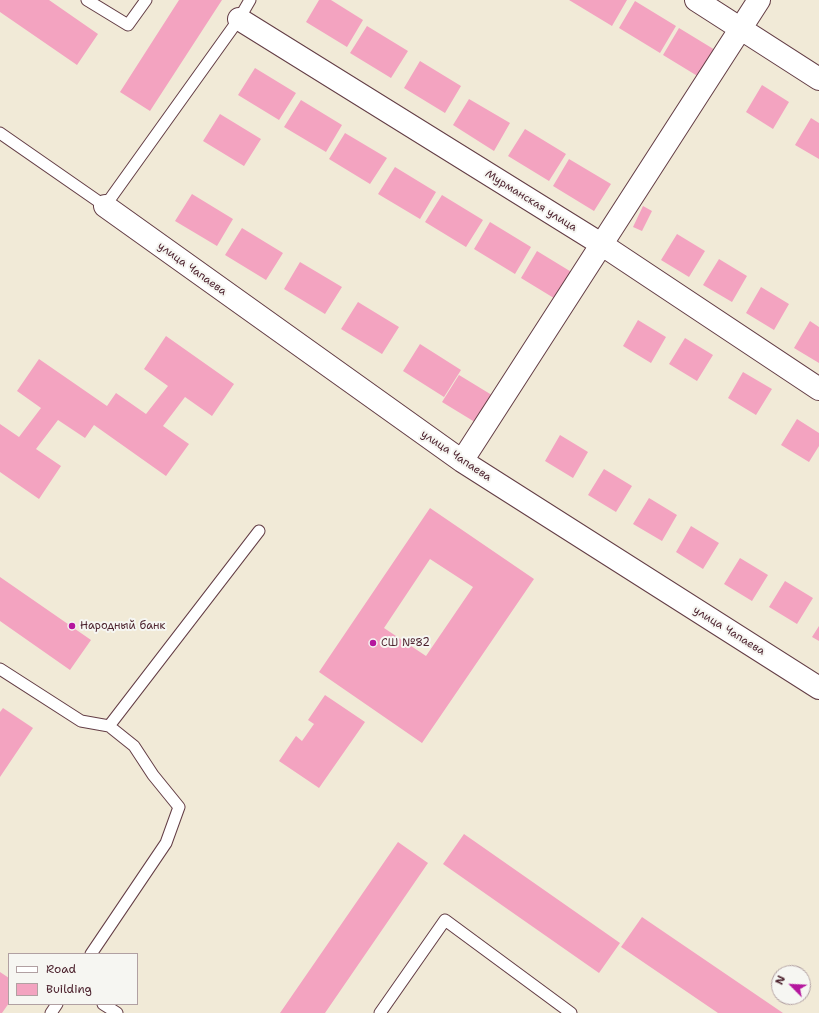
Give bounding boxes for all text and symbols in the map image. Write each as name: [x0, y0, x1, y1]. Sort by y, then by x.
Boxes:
street label: Мурманская улица: [483, 167, 579, 235]
street label: улица Чапаева: [155, 239, 229, 299]
street label: улица Чапаева: [418, 428, 494, 484]
street label: улица Чапаева: [691, 604, 767, 658]
place label: Народный банк: [80, 619, 165, 633]
marker: Народный банк: [67, 621, 77, 631]
place label: СШ №82: [381, 636, 430, 650]
marker: СШ №82: [368, 638, 378, 648]
legend: [8, 953, 138, 1005]
text: Road: [46, 961, 76, 977]
north arrow: [771, 965, 811, 1005]
text: N: [772, 973, 789, 987]
text: Building: [46, 981, 92, 997]

